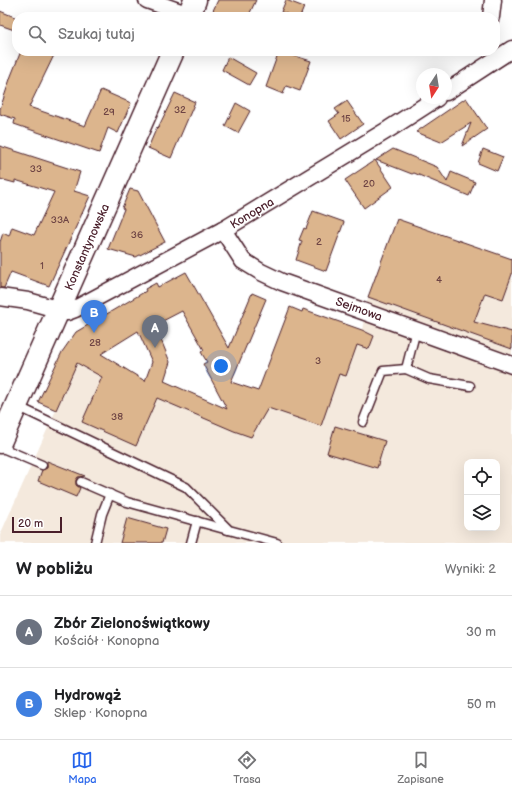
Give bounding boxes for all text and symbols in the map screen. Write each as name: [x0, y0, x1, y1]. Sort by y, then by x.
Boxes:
search box: [12, 12, 500, 56]
icon: search: [26, 23, 48, 45]
text: Szukaj tutaj: [58, 25, 135, 44]
north arrow: [416, 68, 452, 104]
house number: 32: [174, 104, 186, 116]
house number: 29: [103, 106, 115, 118]
house number: 15: [341, 113, 351, 125]
house number: 33: [30, 163, 42, 175]
house number: 20: [363, 178, 375, 190]
street label: Konopna: [228, 194, 277, 232]
street label: Konstantynowska: [62, 201, 113, 293]
house number: 33A: [51, 214, 70, 226]
house number: 36: [131, 229, 143, 241]
house number: 2: [316, 236, 322, 248]
house number: 1: [40, 260, 44, 272]
house number: 4: [436, 274, 442, 286]
street label: Sejmowa: [333, 294, 384, 325]
pin: B: [81, 300, 107, 333]
pin: A: [142, 315, 168, 348]
house number: 28: [89, 337, 101, 349]
house number: 3: [315, 355, 321, 367]
your location: [211, 356, 231, 376]
house number: 38: [111, 411, 123, 423]
map controls: [464, 459, 500, 531]
button: locate: [464, 459, 500, 495]
button: layers: [464, 495, 500, 531]
scale bar: [12, 515, 62, 534]
text: 20 m: [18, 517, 43, 530]
text: W pobliżu: [16, 559, 93, 579]
text: Wyniki: 2: [445, 561, 496, 577]
text: Zbór Zielonoświątkowy: [54, 614, 210, 633]
text: A: [25, 624, 33, 640]
text: 30 m: [466, 624, 496, 640]
text: Kościół · Konopna: [54, 633, 159, 649]
text: Hydrowąż: [54, 686, 121, 705]
text: B: [24, 696, 34, 712]
text: 50 m: [467, 696, 496, 712]
text: Sklep · Konopna: [54, 705, 147, 721]
tab: Mapa: [68, 749, 97, 786]
tab: Trasa: [233, 749, 261, 786]
tab: Zapisane: [397, 749, 444, 786]

